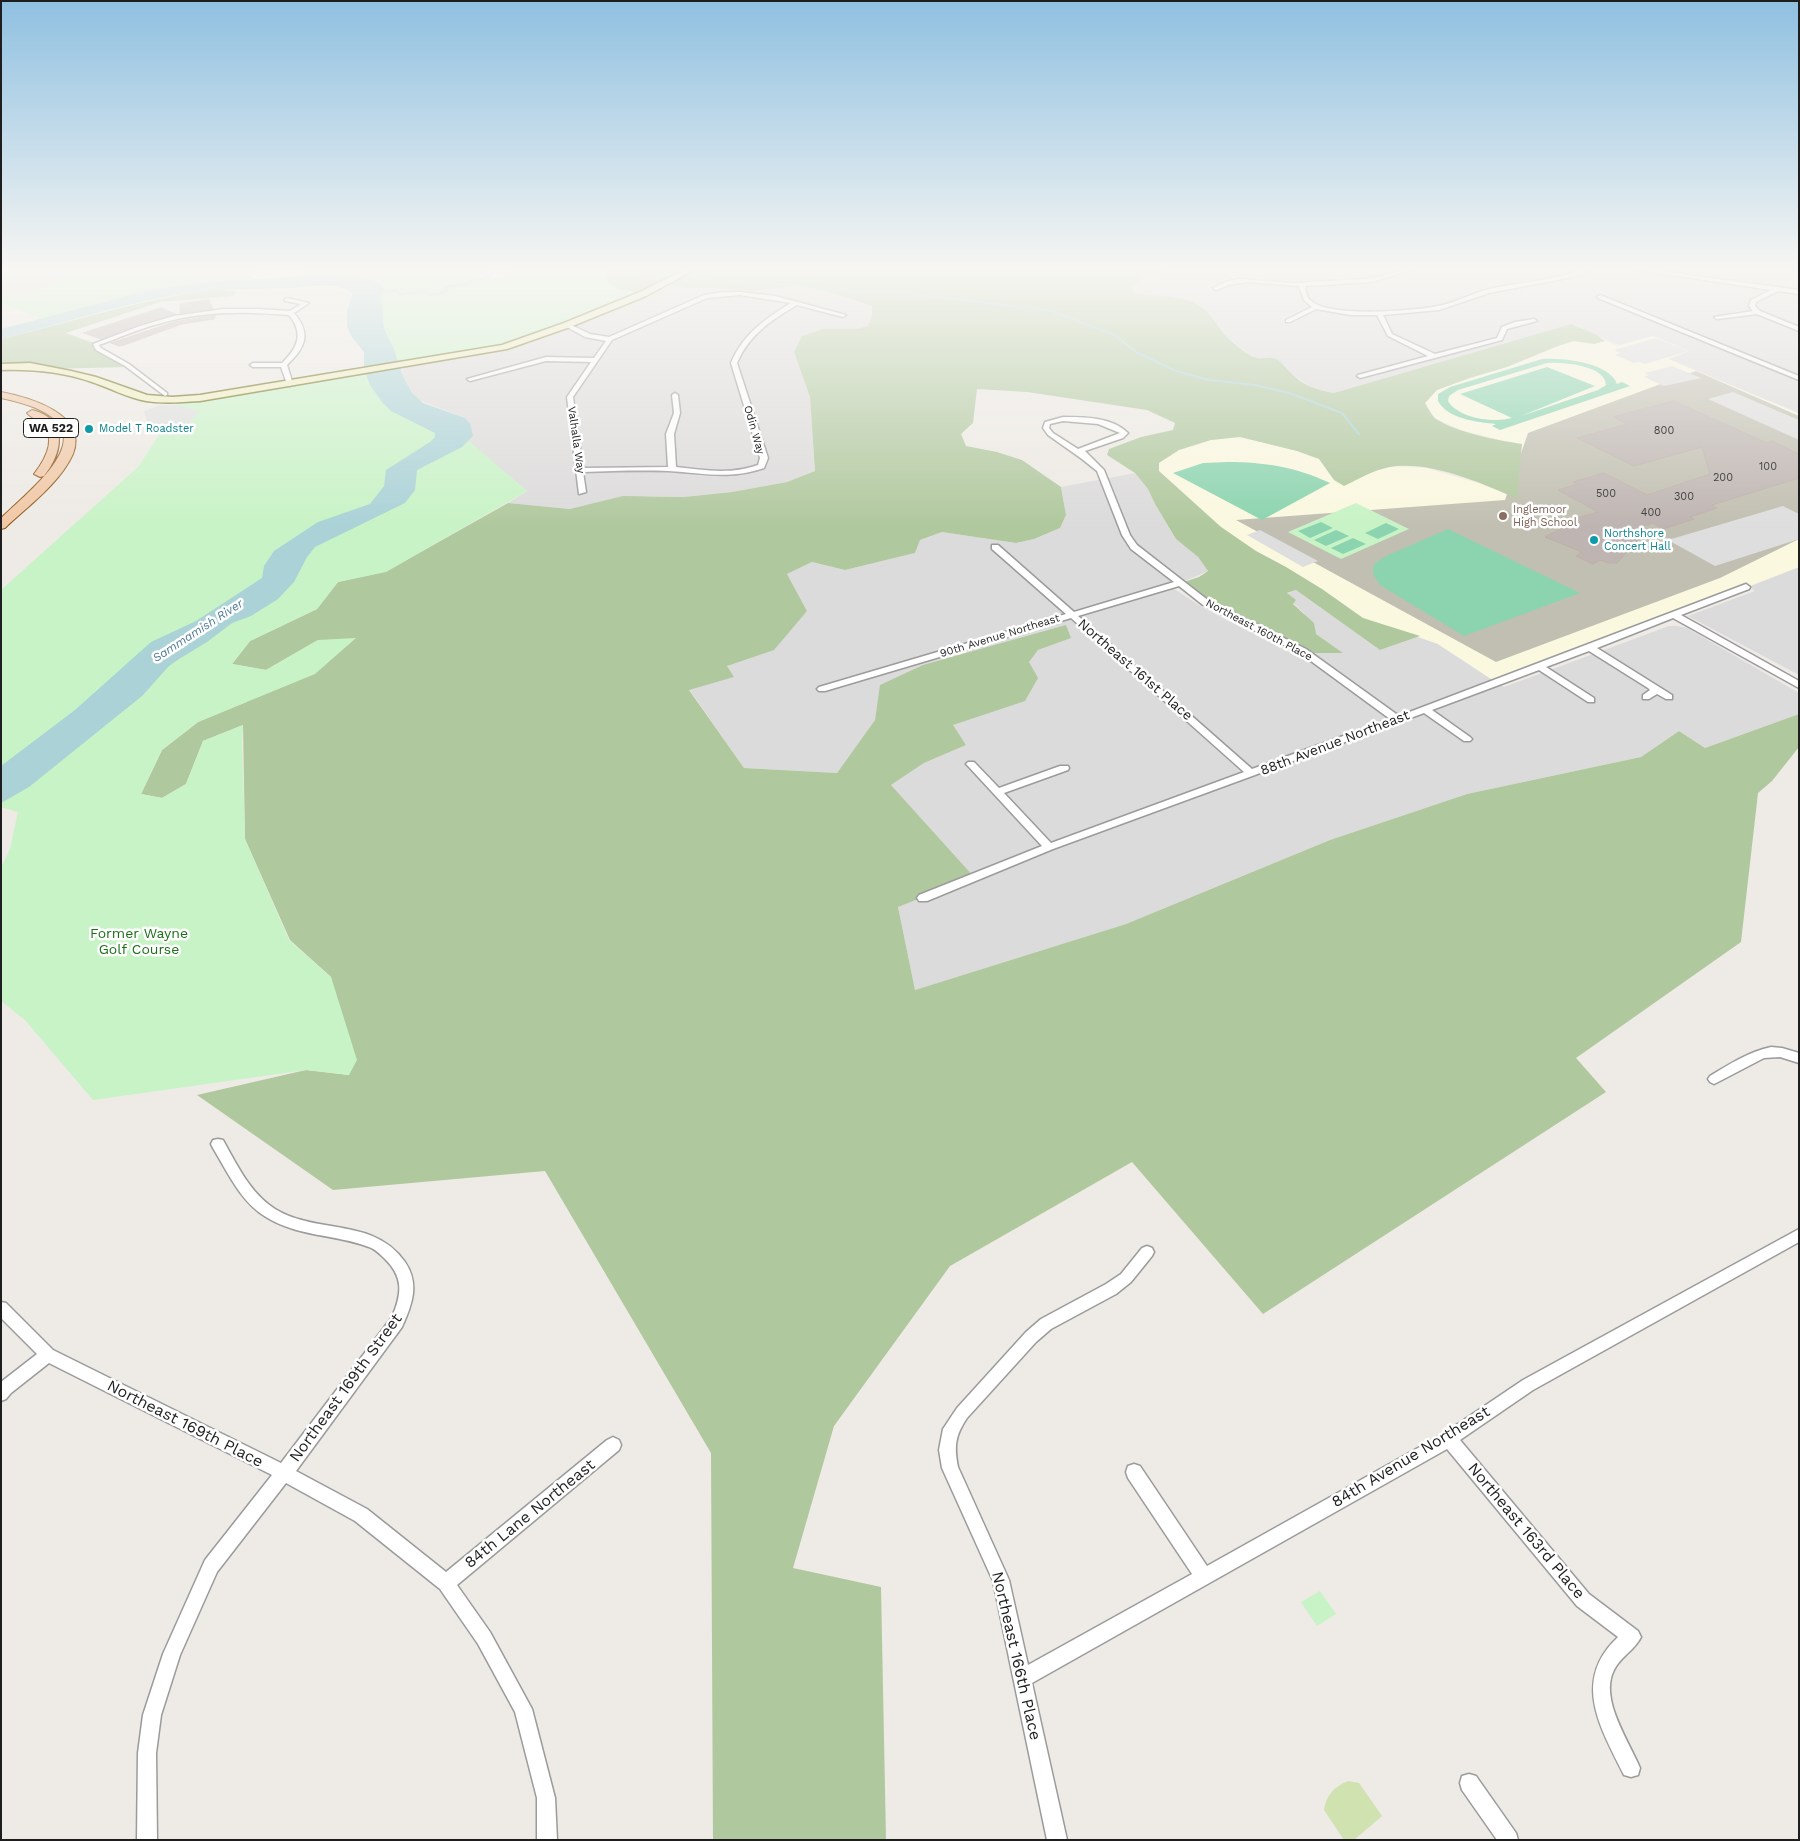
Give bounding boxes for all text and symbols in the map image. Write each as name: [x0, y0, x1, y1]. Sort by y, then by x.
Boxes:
street label: Odin Way: [741, 404, 767, 456]
street label: Valhalla Way: [565, 406, 587, 474]
road number: WA 522: [23, 418, 78, 438]
place label: Model T Roadster: [99, 422, 194, 436]
marker: Model T Roadster: [83, 423, 95, 435]
house number: 800: [1654, 424, 1674, 438]
house number: 100: [1759, 460, 1777, 474]
house number: 200: [1713, 471, 1733, 485]
house number: 500: [1596, 487, 1616, 501]
house number: 300: [1674, 490, 1694, 504]
place label: Inglemoor High School: [1513, 503, 1577, 529]
house number: 400: [1641, 506, 1661, 520]
marker: Inglemoor High School: [1497, 510, 1509, 522]
place label: Northshore Concert Hall: [1604, 527, 1671, 553]
marker: Northshore Concert Hall: [1588, 534, 1600, 546]
water label: Sammamish River: [150, 596, 246, 666]
street label: Northeast 160th Place: [1204, 596, 1314, 664]
street label: 90th Avenue Northeast: [938, 611, 1062, 661]
street label: Northeast 161st Place: [1074, 616, 1196, 724]
street label: 88th Avenue Northeast: [1258, 707, 1412, 779]
park label: Former Wayne Golf Course: [90, 926, 188, 959]
street label: Northeast 169th Street: [286, 1310, 406, 1466]
street label: Northeast 169th Place: [104, 1376, 266, 1472]
street label: 84th Avenue Northeast: [1328, 1402, 1494, 1512]
street label: 84th Lane Northeast: [461, 1455, 599, 1573]
street label: Northeast 163rd Place: [1463, 1459, 1589, 1603]
street label: Northeast 166th Place: [987, 1570, 1045, 1742]

